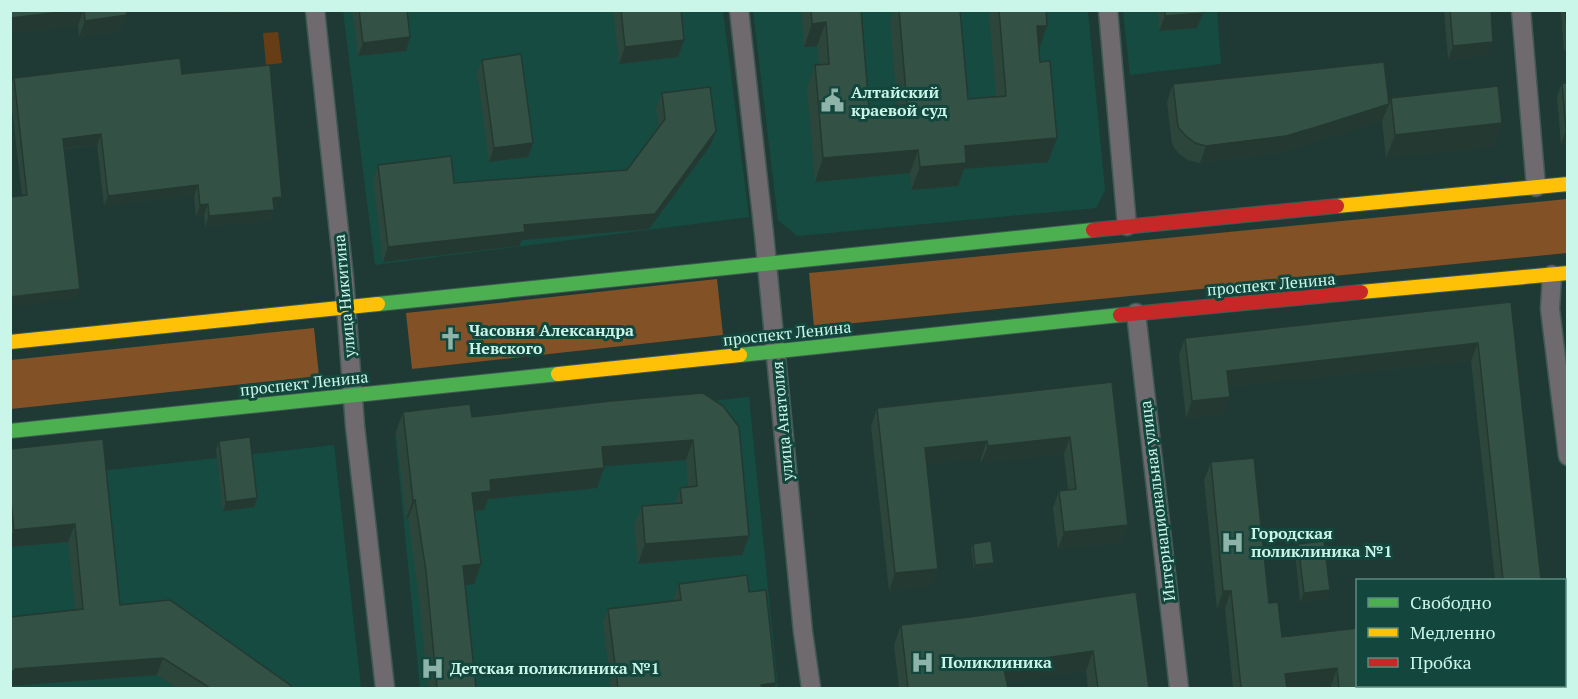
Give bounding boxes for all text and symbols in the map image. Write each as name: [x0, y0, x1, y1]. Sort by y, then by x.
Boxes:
place label: Алтайский краевой суд: [851, 81, 948, 121]
public building icon: Алтайский краевой суд: [820, 88, 846, 114]
street label: улица Никитина: [328, 234, 360, 359]
street label: проспект Ленина: [1206, 267, 1336, 301]
street label: проспект Ленина: [722, 315, 852, 351]
place label: Часовня Александра Невского: [469, 319, 634, 359]
church icon: Часовня Александра Невского: [438, 326, 464, 352]
street label: улица Анатолия: [766, 360, 798, 483]
street label: проспект Ленина: [239, 365, 369, 401]
street label: Интернациональная улица: [1134, 399, 1180, 603]
place label: Городская поликлиника №1: [1251, 522, 1393, 562]
hospital icon: Городская поликлиника №1: [1220, 529, 1246, 555]
legend: [1356, 579, 1566, 687]
text: Свободно: [1410, 590, 1492, 614]
text: Медленно: [1410, 620, 1496, 644]
hospital icon: Поликлиника: [910, 649, 936, 675]
text: Пробка: [1410, 650, 1472, 674]
place label: Поликлиника: [941, 651, 1052, 673]
hospital icon: Детская поликлиника №1: [419, 655, 445, 681]
place label: Детская поликлиника №1: [450, 657, 660, 679]

